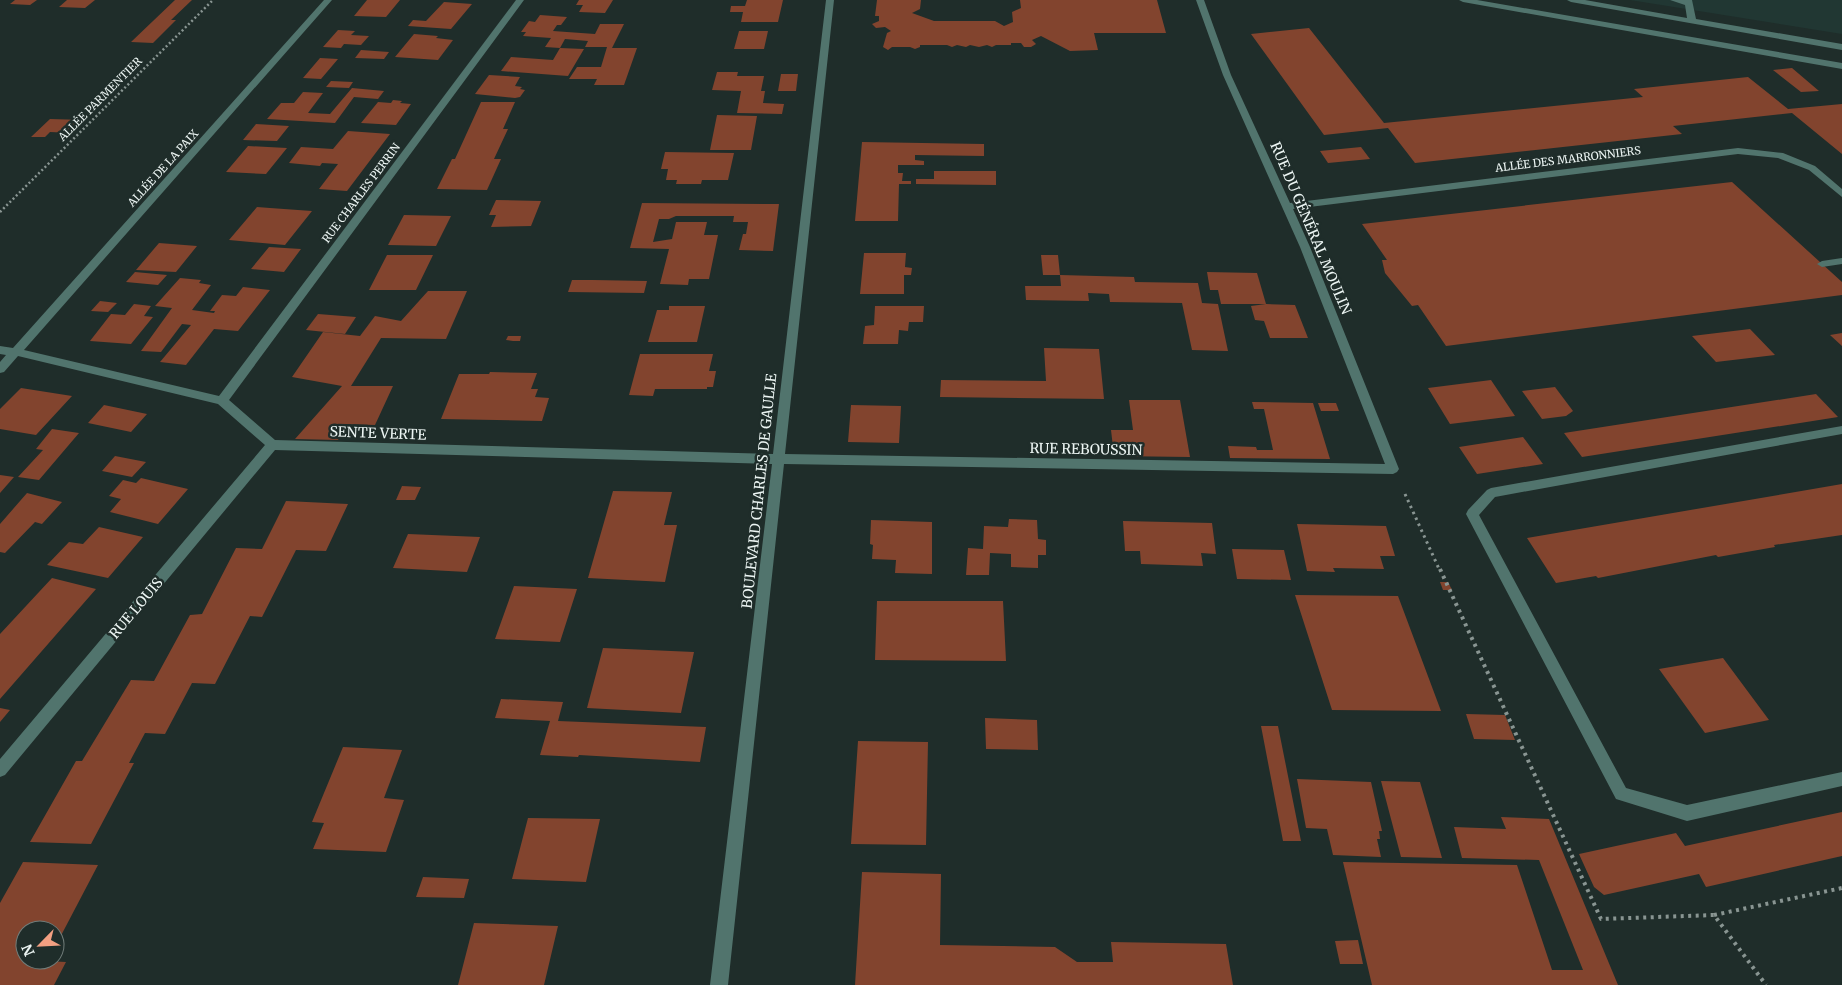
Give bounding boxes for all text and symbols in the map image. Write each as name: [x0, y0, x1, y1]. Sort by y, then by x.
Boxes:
street label: ALLÉE PARMENTIER: [54, 54, 145, 145]
street label: ALLÉE DE LA PAIX: [124, 126, 201, 210]
street label: RUE DU GÉNÉRAL MOULIN: [1266, 139, 1356, 317]
street label: RUE CHARLES PERRIN: [319, 140, 403, 246]
street label: ALLÉE DES MARRONNIERS: [1494, 143, 1642, 175]
street label: BOULEVARD CHARLES DE GAULLE: [738, 372, 780, 610]
street label: SENTE VERTE: [329, 422, 427, 444]
street label: RUE REBOUSSIN: [1029, 439, 1143, 459]
street label: RUE LOUIS: [105, 574, 167, 642]
north arrow: [15, 920, 65, 970]
text: N: [18, 942, 39, 959]

